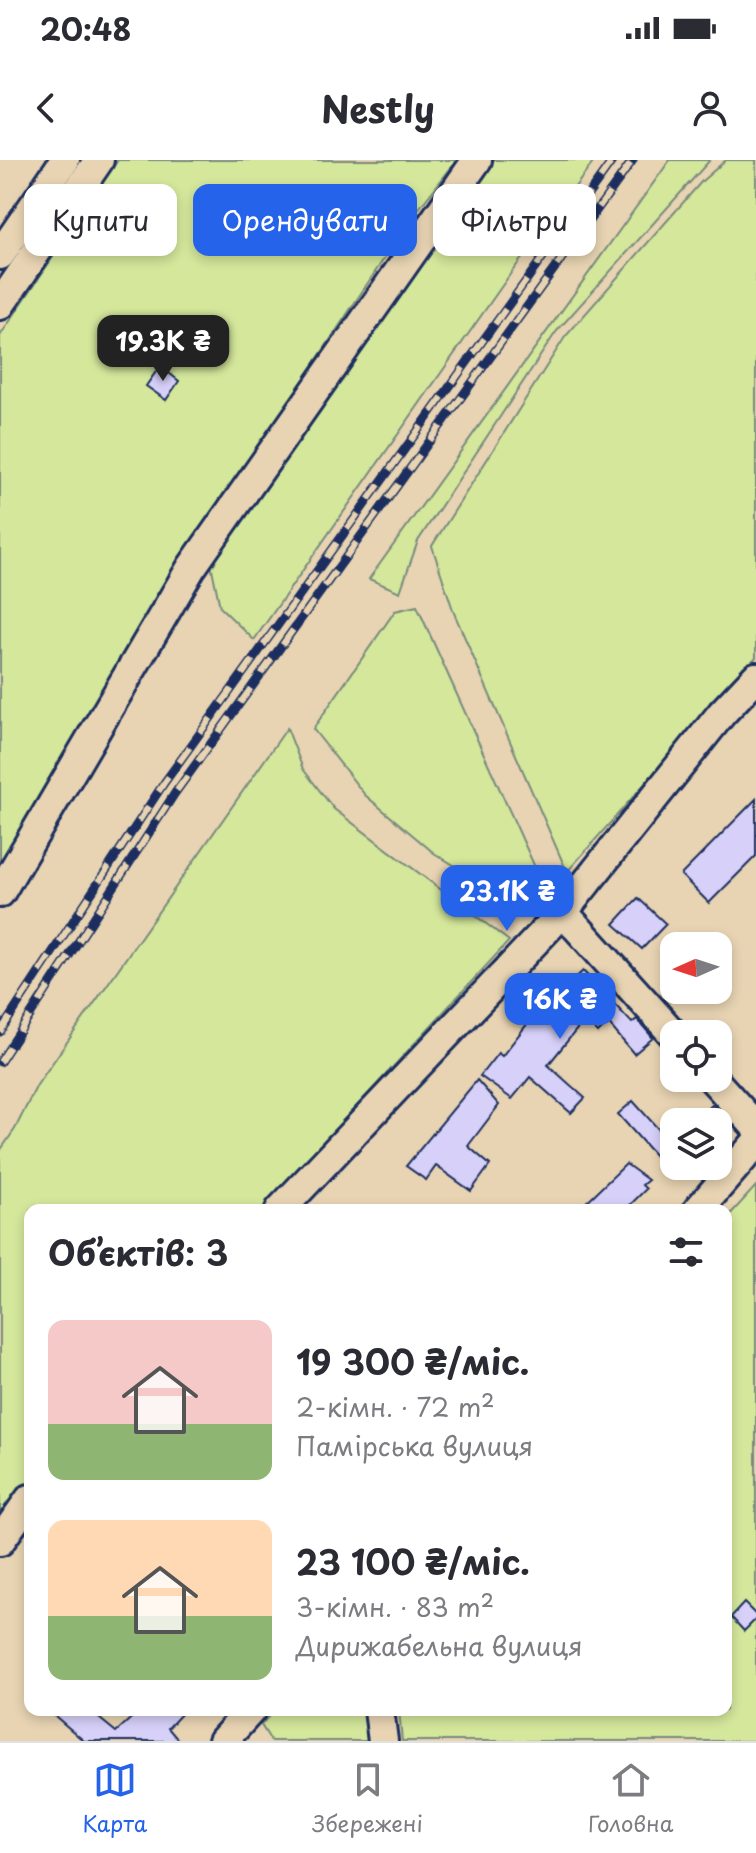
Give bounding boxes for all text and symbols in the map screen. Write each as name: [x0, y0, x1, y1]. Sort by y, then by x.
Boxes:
text: 20:48: [40, 6, 131, 51]
text: Nestly: [321, 81, 435, 135]
icon: back: [24, 86, 68, 130]
icon: person: [688, 86, 732, 130]
chip: Купити: [24, 184, 177, 256]
chip: Орендувати: [193, 184, 417, 256]
chip: Фільтри: [433, 184, 596, 256]
pin: 19.3K ₴: [89, 315, 237, 383]
text: 19.3K ₴: [115, 321, 211, 360]
pin: 23.1K ₴: [433, 865, 581, 933]
text: 23.1K ₴: [459, 871, 555, 910]
north arrow: [660, 932, 732, 1004]
map controls: [660, 932, 732, 1180]
pin: 16K ₴: [504, 973, 616, 1041]
text: 16K ₴: [523, 979, 597, 1018]
button: locate: [660, 1020, 732, 1092]
button: layers: [660, 1108, 732, 1180]
text: Об’єктів: 3: [48, 1226, 228, 1278]
icon: filters: [664, 1230, 708, 1274]
text: 19 300 ₴/міс.: [296, 1335, 529, 1387]
icon: home: [112, 1352, 208, 1448]
text: 2-кімн. · 72 m²: [296, 1387, 495, 1426]
text: Памірська вулиця: [296, 1426, 533, 1465]
text: 23 100 ₴/міс.: [296, 1535, 530, 1587]
icon: home: [112, 1552, 208, 1648]
text: 3-кімн. · 83 m²: [296, 1587, 494, 1626]
text: Дирижабельна вулиця: [296, 1626, 583, 1665]
tab: Карта: [83, 1758, 147, 1839]
tab: Збережені: [312, 1758, 423, 1839]
tab: Головна: [588, 1758, 673, 1839]

